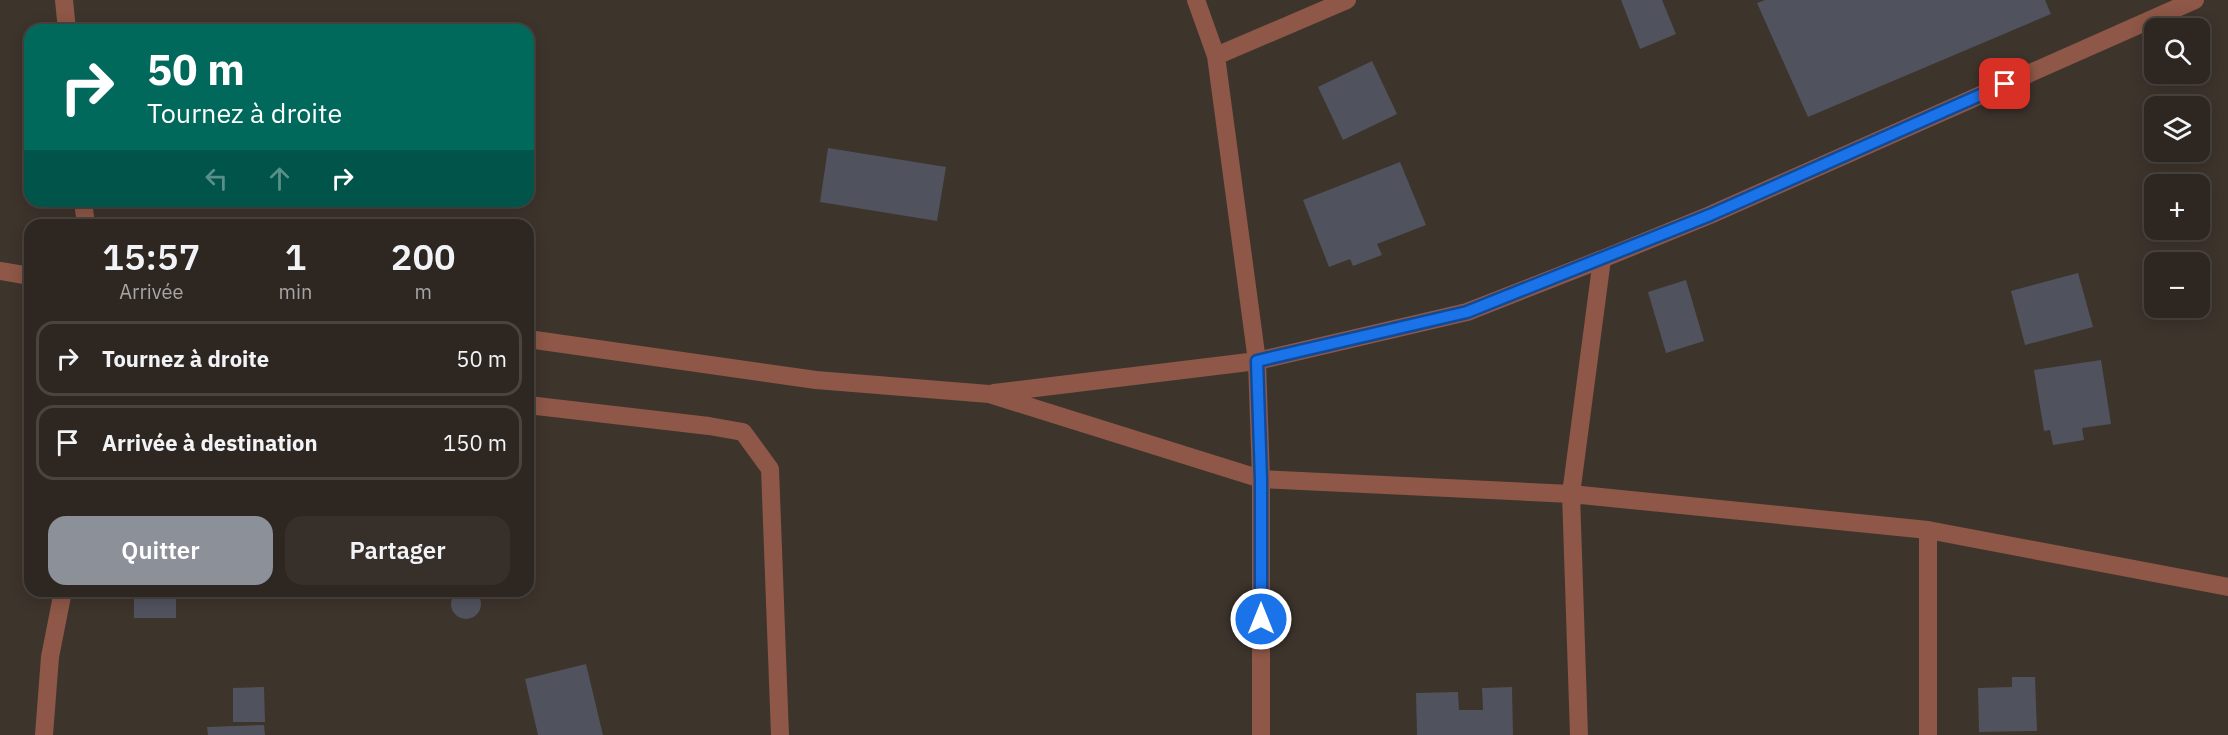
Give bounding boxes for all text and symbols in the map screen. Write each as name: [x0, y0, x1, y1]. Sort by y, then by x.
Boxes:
map controls: [2144, 18, 2210, 318]
button: search: [2144, 18, 2210, 84]
text: 50 m: [147, 42, 245, 97]
icon: right: [48, 48, 126, 126]
pin: [1979, 58, 2030, 109]
icon: arrive: [1988, 67, 2021, 100]
text: Tournez à droite: [147, 95, 342, 130]
button: layers: [2144, 96, 2210, 162]
icon: left: [200, 162, 233, 195]
icon: ahead: [263, 162, 296, 195]
icon: right: [326, 162, 359, 195]
button: +: [2144, 174, 2210, 240]
text: 15:57: [102, 233, 200, 280]
text: 1: [285, 233, 306, 280]
text: 200: [391, 233, 456, 280]
button: −: [2144, 252, 2210, 318]
text: Arrivée: [119, 278, 183, 305]
text: min: [279, 278, 312, 305]
text: m: [414, 278, 432, 305]
icon: right: [51, 342, 84, 375]
text: Tournez à droite: [102, 344, 269, 373]
text: 50 m: [456, 344, 507, 373]
icon: arrive: [51, 426, 84, 459]
text: Arrivée à destination: [102, 428, 318, 457]
text: 150 m: [443, 428, 507, 457]
button: Quitter: [48, 516, 273, 585]
button: Partager: [285, 516, 510, 585]
position arrow: [1229, 587, 1293, 651]

